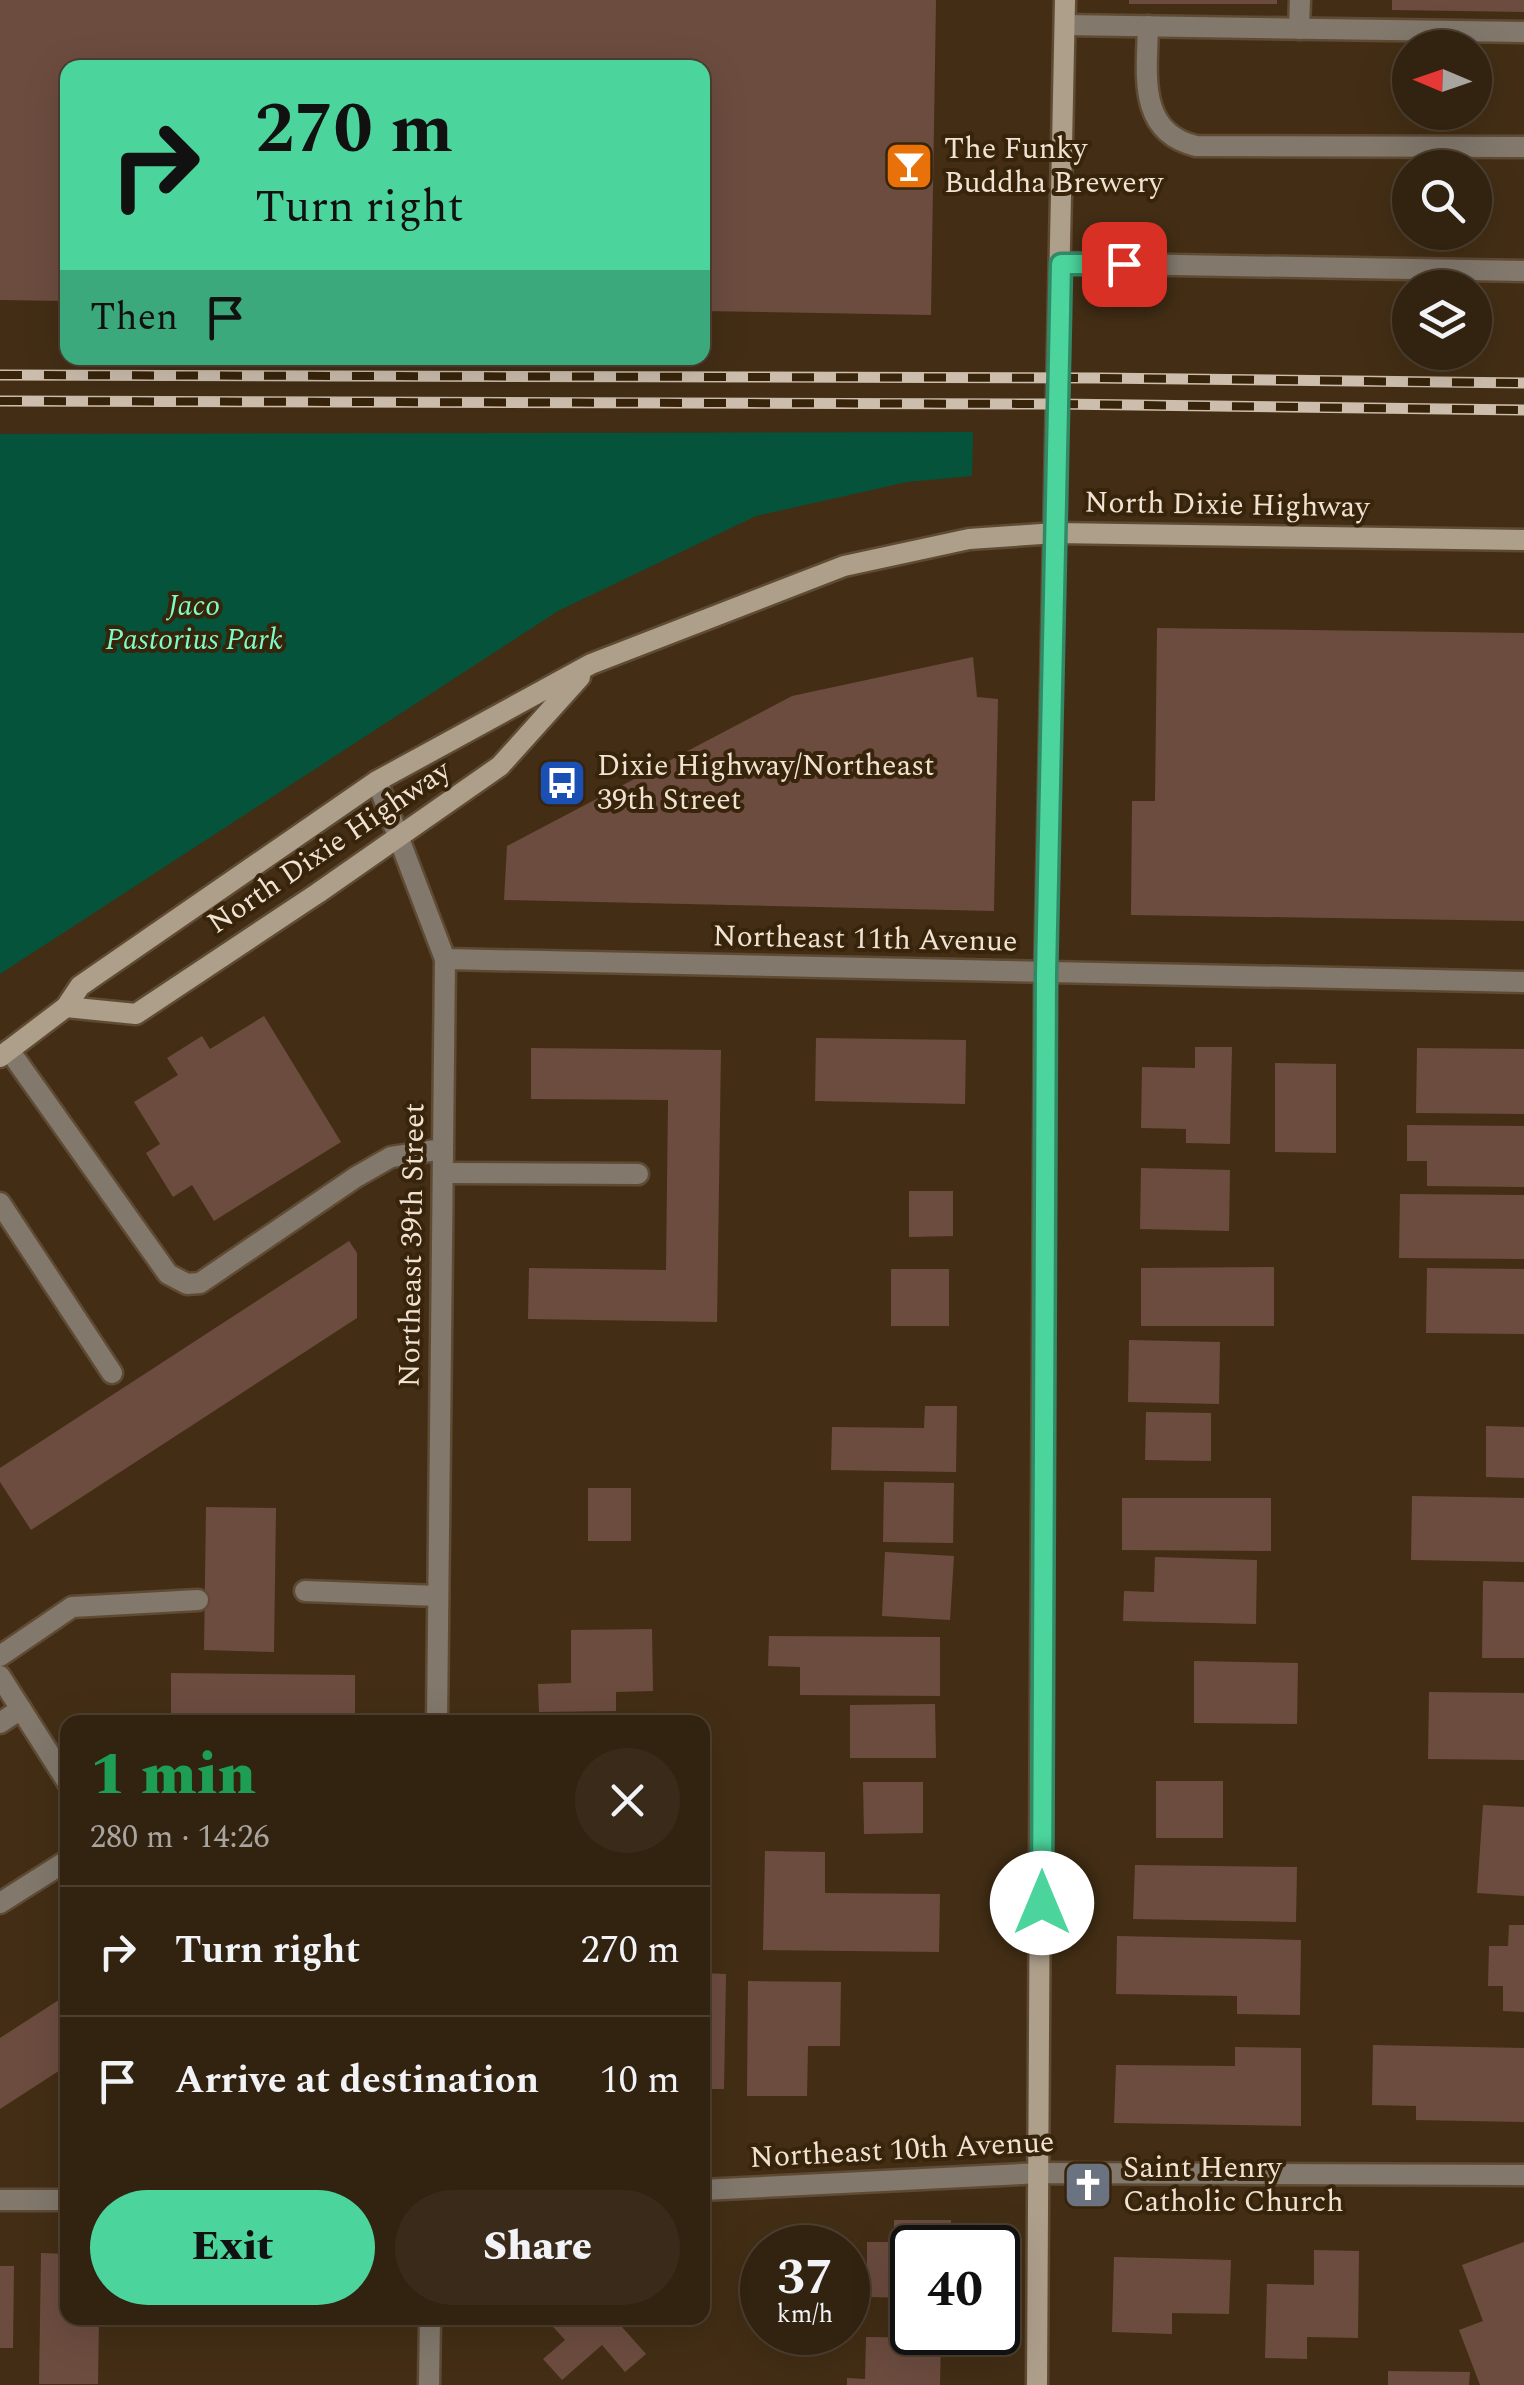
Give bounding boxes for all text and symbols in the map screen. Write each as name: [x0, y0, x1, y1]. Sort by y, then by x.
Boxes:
north arrow: [1392, 30, 1492, 130]
map controls: [1392, 30, 1492, 370]
text: 270 m: [255, 77, 453, 183]
icon: right: [90, 100, 220, 230]
place label: The Funky Buddha Brewery: [944, 126, 1165, 206]
bar icon: The Funky Buddha Brewery: [883, 140, 935, 192]
button: search: [1392, 150, 1492, 250]
text: Turn right: [255, 173, 464, 242]
pin: [1082, 222, 1167, 307]
icon: arrive: [1097, 237, 1152, 292]
button: layers: [1392, 270, 1492, 370]
text: Then: [90, 289, 178, 347]
icon: arrive: [198, 290, 253, 345]
street label: North Dixie Highway: [1084, 480, 1371, 531]
park label: Jaco Pastorius Park: [105, 583, 283, 663]
place label: Dixie Highway/Northeast 39th Street: [597, 743, 935, 823]
street label: North Dixie Highway: [198, 747, 461, 946]
bus stop icon: Dixie Highway/Northeast 39th Street: [536, 757, 588, 809]
street label: Northeast 11th Avenue: [712, 913, 1018, 965]
street label: Northeast 39th Street: [387, 1102, 437, 1388]
text: 1 min: [90, 1729, 256, 1821]
button: close: [575, 1748, 680, 1853]
text: 280 m · 14:26: [90, 1813, 270, 1862]
position arrow: [990, 1851, 1094, 1955]
text: Turn right: [175, 1922, 360, 1980]
text: 270 m: [581, 1922, 680, 1980]
icon: right: [90, 1924, 145, 1979]
text: Arrive at destination: [175, 2052, 539, 2110]
text: 10 m: [600, 2052, 680, 2110]
icon: arrive: [90, 2054, 145, 2109]
street label: Northeast 10th Avenue: [749, 2119, 1055, 2181]
place label: Saint Henry Catholic Church: [1123, 2145, 1344, 2225]
church icon: Saint Henry Catholic Church: [1062, 2159, 1114, 2211]
button: Exit: [90, 2190, 375, 2305]
button: Share: [395, 2190, 680, 2305]
speed limit sign: 40: [890, 2225, 1020, 2355]
text: 37: [777, 2240, 833, 2316]
text: km/h: [777, 2296, 833, 2334]

